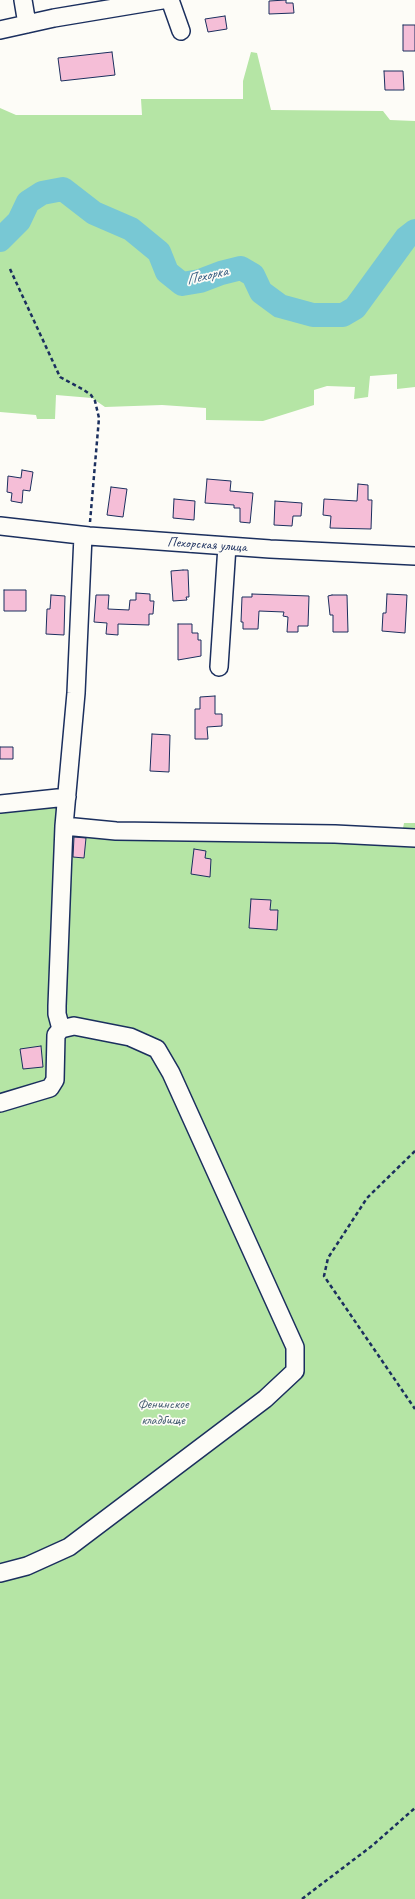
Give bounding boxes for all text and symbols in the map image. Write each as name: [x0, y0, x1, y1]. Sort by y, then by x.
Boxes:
water label: Пехорка: [185, 263, 229, 289]
street label: Пехорская улица: [167, 534, 247, 556]
park label: Фенинское кладбище: [137, 1396, 189, 1428]

